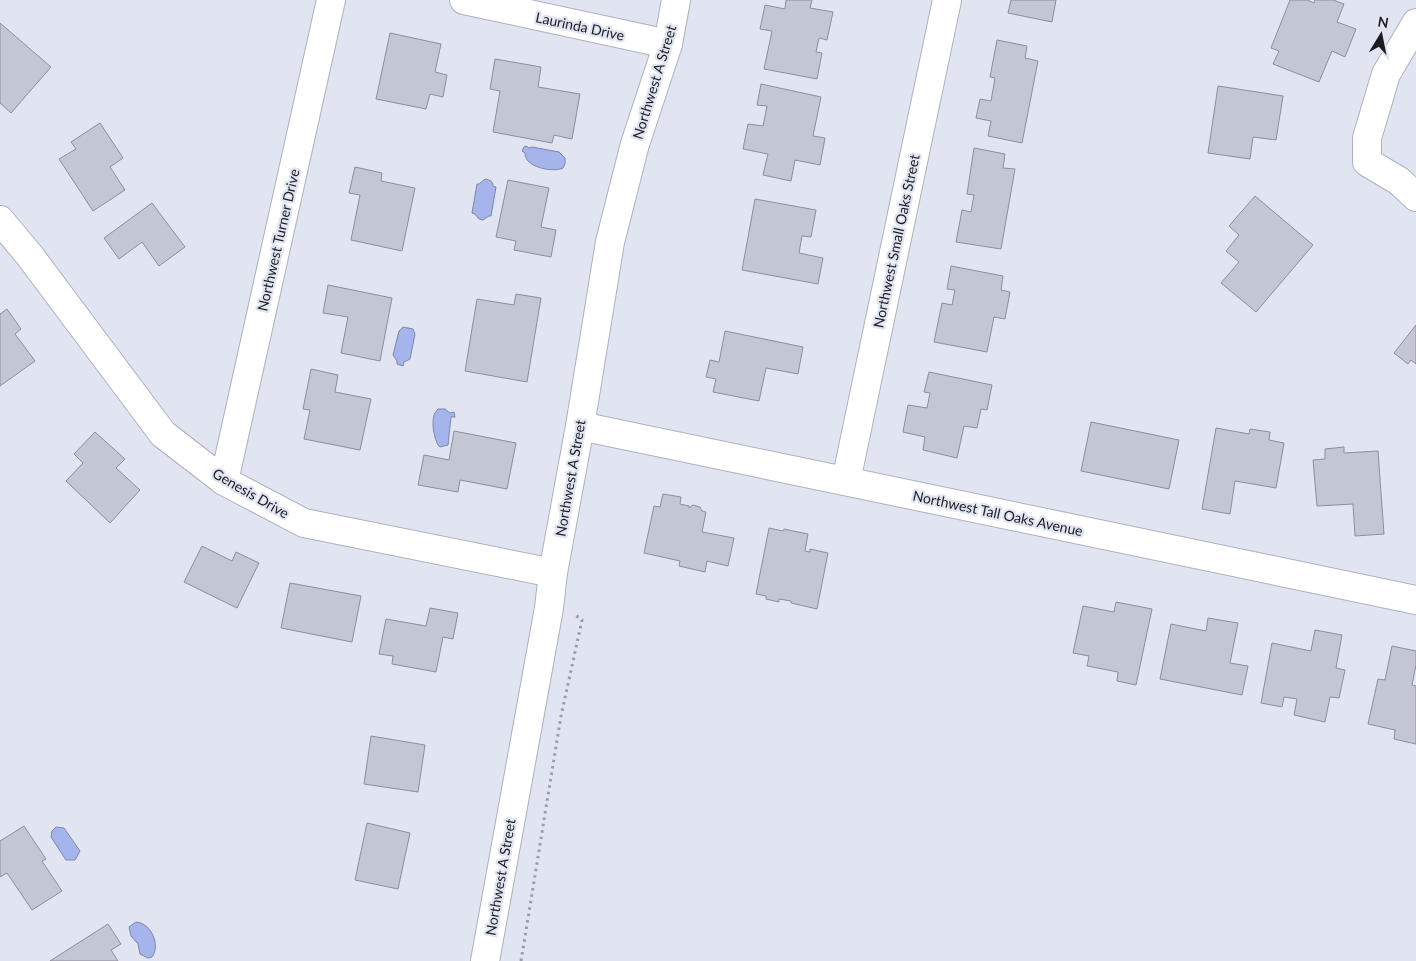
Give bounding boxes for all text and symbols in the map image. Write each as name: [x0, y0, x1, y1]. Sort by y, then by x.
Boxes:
street label: Laurinda Drive: [534, 8, 626, 44]
north arrow: [1356, 10, 1406, 60]
text: N: [1377, 12, 1390, 31]
street label: Northwest A Street: [629, 23, 679, 141]
street label: Northwest Small Oaks Street: [869, 153, 923, 329]
street label: Northwest Turner Drive: [253, 167, 303, 313]
street label: Northwest A Street: [551, 418, 589, 538]
street label: Genesis Drive: [210, 464, 292, 522]
street label: Northwest Tall Oaks Avenue: [911, 487, 1085, 539]
street label: Northwest A Street: [481, 817, 519, 937]

